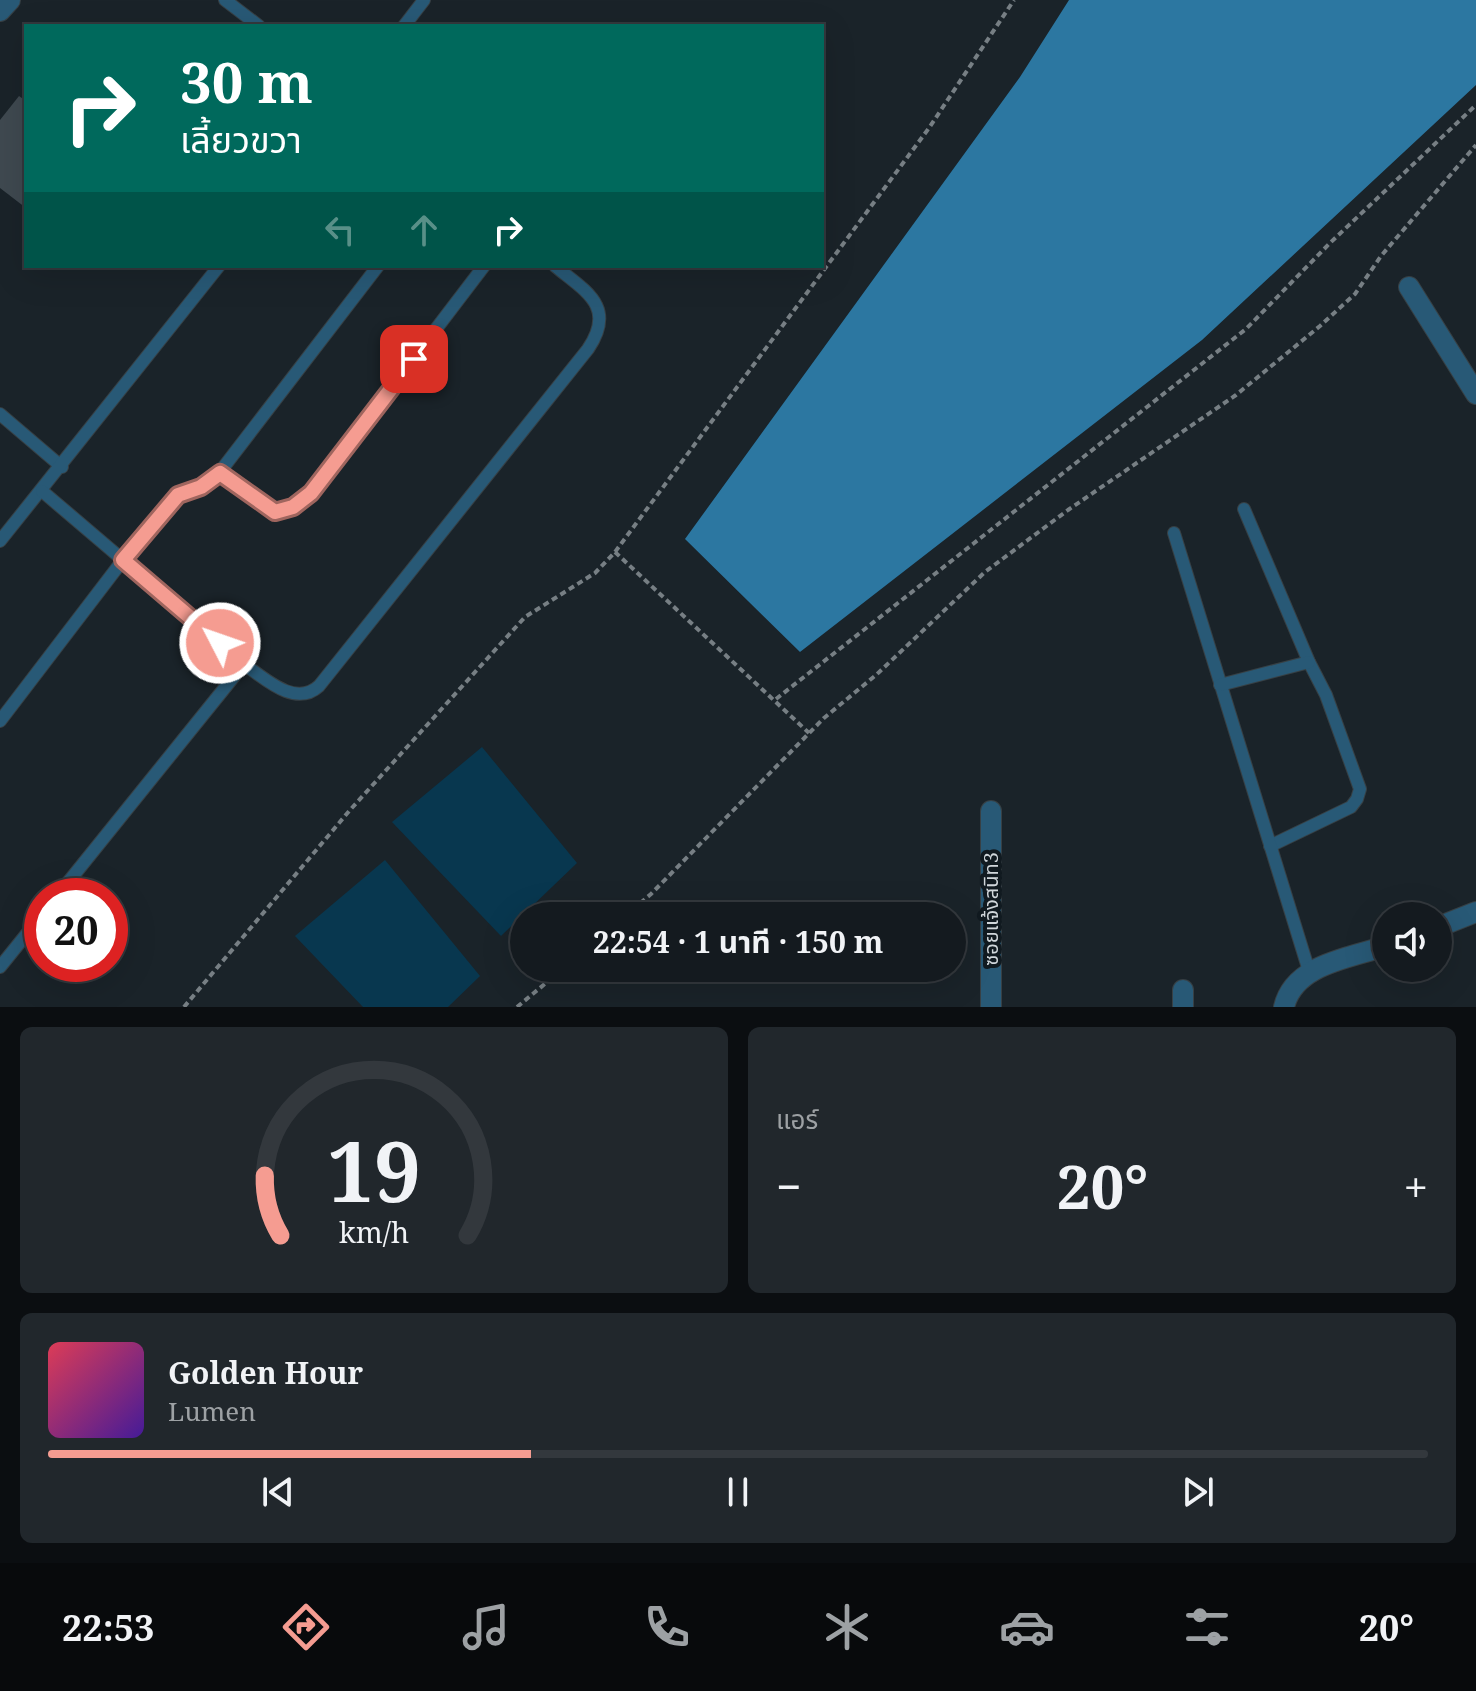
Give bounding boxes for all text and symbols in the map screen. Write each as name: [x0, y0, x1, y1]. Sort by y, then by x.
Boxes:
text: 30 m: [180, 43, 313, 119]
icon: right: [48, 56, 152, 160]
text: เลี้ยวขวา: [180, 115, 302, 164]
icon: left: [318, 208, 362, 252]
icon: ahead: [402, 208, 446, 252]
icon: right: [486, 208, 530, 252]
pin: [380, 325, 448, 393]
icon: arrive: [392, 337, 436, 381]
position arrow: [178, 601, 262, 685]
street label: ซอยแจ้งสนิท3: [977, 852, 1004, 966]
speed limit sign: 20: [24, 878, 128, 982]
map controls: [1372, 902, 1452, 982]
button: sound: [1372, 902, 1452, 982]
text: 22:54 · 1 นาที · 150 m: [593, 921, 883, 962]
text: แอร์: [776, 1101, 818, 1137]
text: 19: [327, 1113, 421, 1226]
text: 20°: [1057, 1145, 1148, 1227]
text: −: [776, 1156, 801, 1216]
text: +: [1403, 1156, 1428, 1216]
text: km/h: [339, 1212, 409, 1251]
text: Golden Hour: [168, 1352, 363, 1393]
text: Lumen: [168, 1393, 256, 1429]
icon: previous: [256, 1470, 300, 1514]
icon: pause: [716, 1470, 760, 1514]
icon: next: [1176, 1470, 1220, 1514]
icon: directions: [278, 1599, 334, 1655]
icon: music: [458, 1599, 514, 1655]
icon: phone: [639, 1599, 695, 1655]
icon: climate: [819, 1599, 875, 1655]
icon: car: [999, 1599, 1055, 1655]
icon: filters: [1179, 1599, 1235, 1655]
text: 22:53: [62, 1603, 154, 1652]
text: 20°: [1359, 1603, 1414, 1652]

